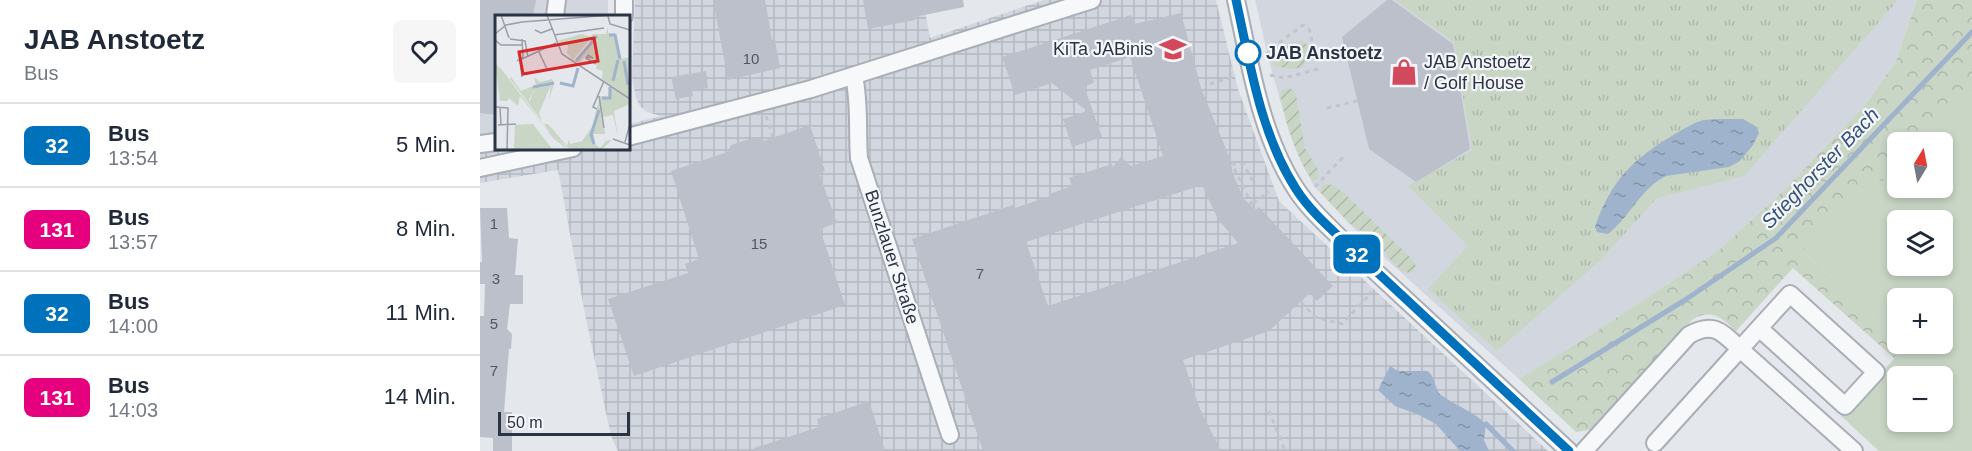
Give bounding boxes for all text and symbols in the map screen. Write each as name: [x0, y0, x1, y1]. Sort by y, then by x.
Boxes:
inset map: [495, 15, 630, 150]
button: heart: [393, 20, 456, 83]
text: JAB Anstoetz: [24, 24, 205, 55]
school or university icon: KiTa JABinis: [1158, 34, 1188, 64]
place label: KiTa JABinis: [1053, 39, 1153, 59]
marker: JAB Anstoetz: [1235, 40, 1261, 66]
place label: JAB Anstoetz: [1266, 43, 1382, 63]
house number: 10: [743, 50, 759, 67]
place label: JAB Anstoetz / Golf House: [1424, 52, 1531, 93]
shop icon: JAB Anstoetz / Golf House: [1389, 57, 1419, 87]
text: Bus: [24, 62, 58, 84]
water label: Stieghorster Bach: [1757, 103, 1883, 233]
text: Bus: [108, 121, 150, 146]
text: 5 Min.: [396, 132, 456, 157]
north arrow: [1887, 132, 1953, 198]
map controls: [1887, 132, 1953, 432]
text: 32: [45, 134, 69, 157]
text: 13:54: [108, 147, 158, 169]
street label: Bunzlauer Straße: [861, 187, 923, 327]
text: Bus: [108, 205, 150, 230]
button: layers: [1887, 210, 1953, 276]
house number: 1: [490, 215, 498, 232]
text: 8 Min.: [396, 216, 456, 241]
text: 131: [39, 218, 75, 241]
text: 13:57: [108, 231, 158, 253]
line badge: 32: [1330, 234, 1384, 274]
house number: 15: [751, 235, 767, 252]
text: 32: [1345, 243, 1369, 266]
house number: 7: [976, 265, 984, 282]
house number: 3: [492, 270, 500, 287]
button: +: [1887, 288, 1953, 354]
text: Bus: [108, 289, 150, 314]
text: 11 Min.: [385, 300, 456, 325]
text: 32: [45, 302, 69, 325]
text: 14:00: [108, 315, 158, 337]
house number: 5: [490, 315, 498, 332]
house number: 7: [490, 362, 498, 379]
button: −: [1887, 366, 1953, 432]
text: Bus: [108, 373, 150, 398]
text: 14 Min.: [384, 384, 456, 409]
text: 131: [39, 386, 75, 409]
text: 14:03: [108, 399, 158, 421]
scale bar: [498, 409, 630, 436]
text: 50 m: [507, 414, 543, 431]

